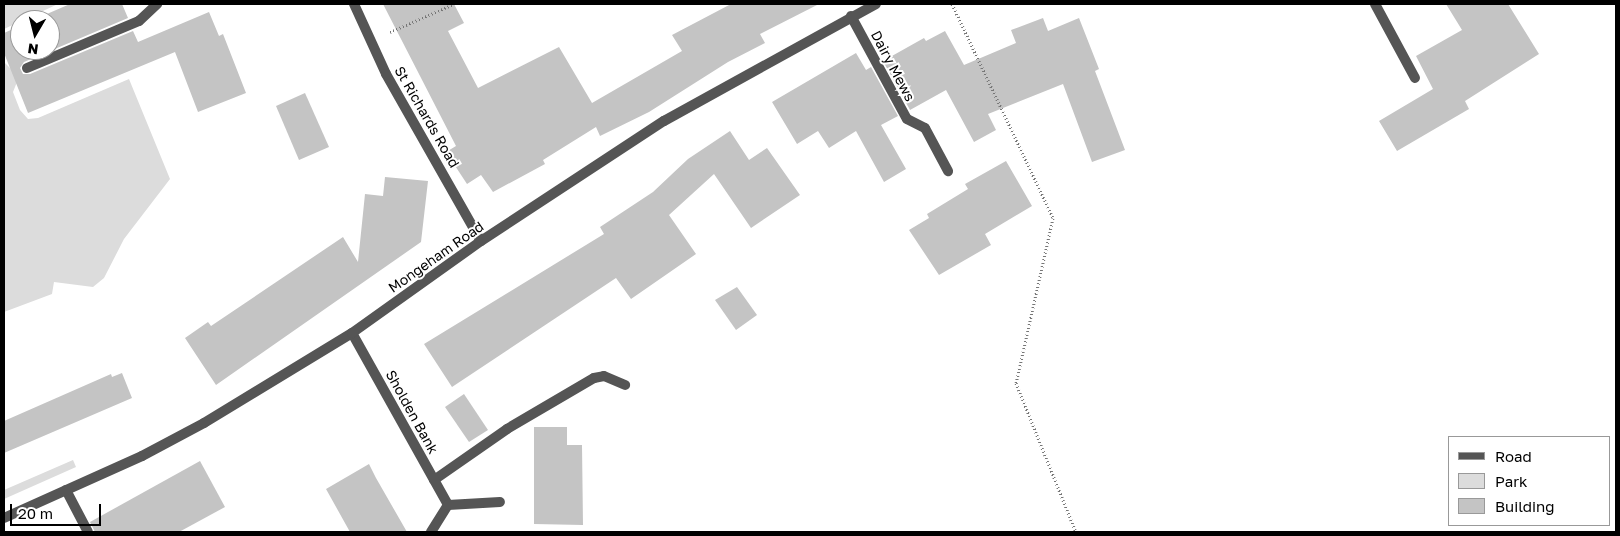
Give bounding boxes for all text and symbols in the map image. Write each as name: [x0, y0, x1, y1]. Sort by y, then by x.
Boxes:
north arrow: [10, 10, 60, 60]
street label: Dairy Mews: [867, 28, 919, 104]
text: N: [27, 40, 39, 59]
street label: St Richards Road: [391, 63, 463, 171]
street label: Mongeham Road: [385, 218, 487, 296]
street label: Sholden Bank: [382, 367, 442, 457]
legend: [1448, 436, 1610, 526]
text: Road: [1495, 447, 1532, 465]
text: Park: [1495, 472, 1527, 490]
scale bar: [12, 494, 104, 526]
text: Building: [1495, 497, 1555, 515]
text: 20 m: [18, 504, 53, 522]

